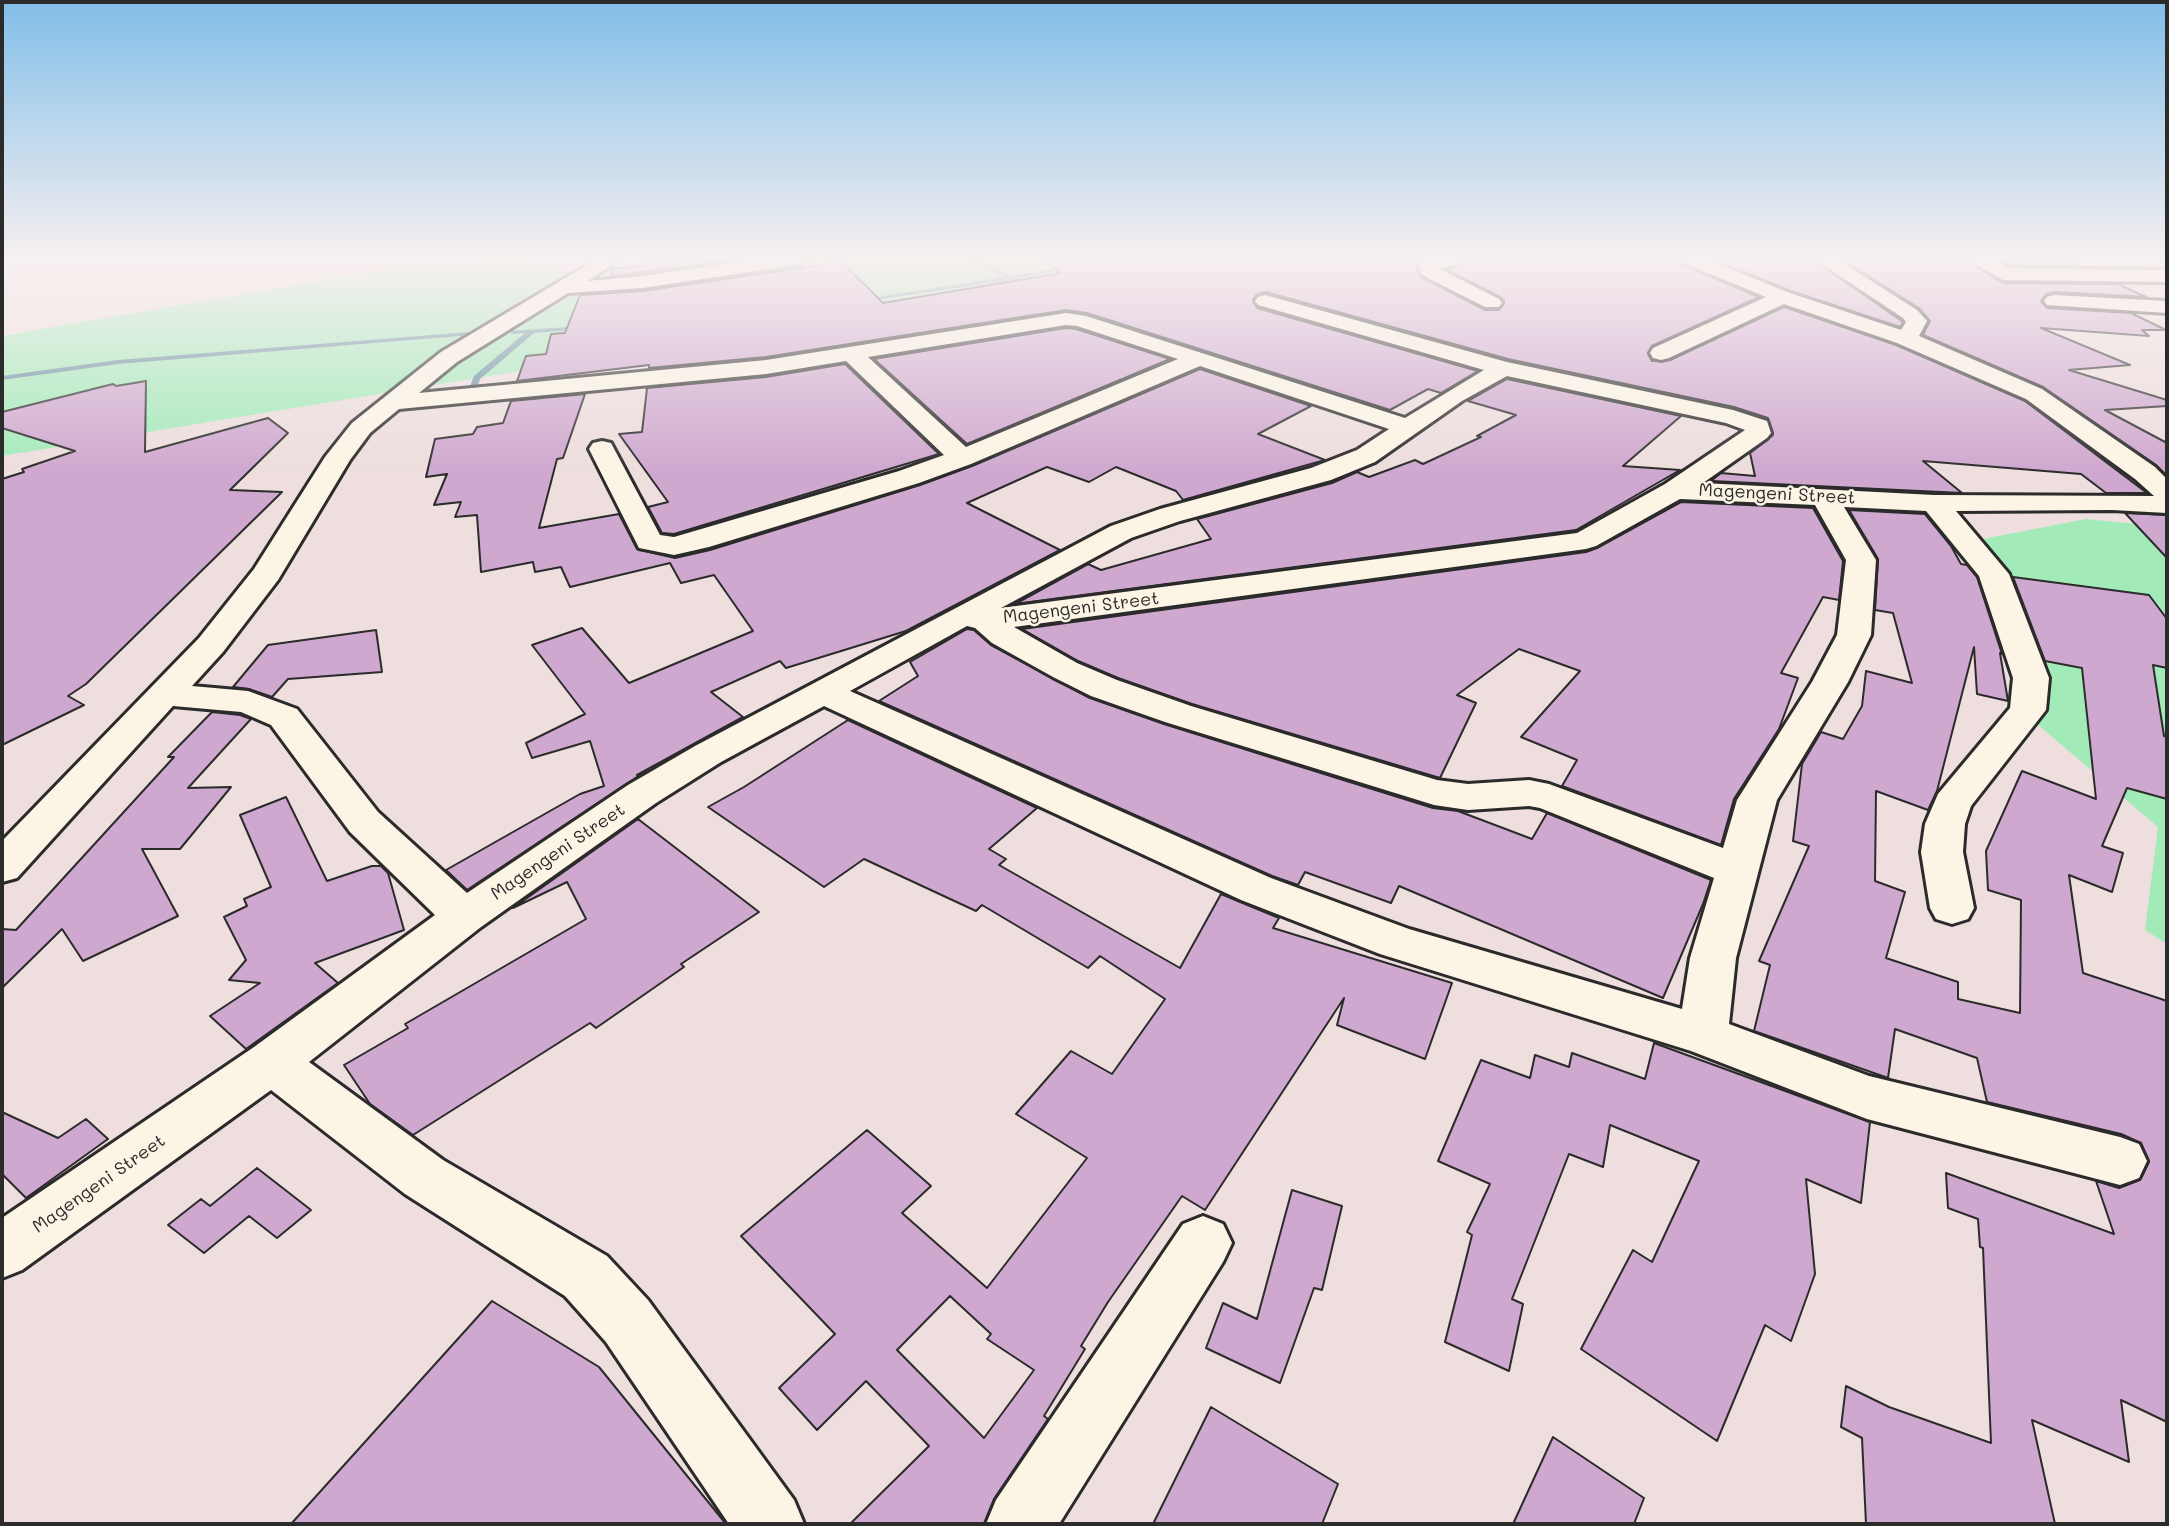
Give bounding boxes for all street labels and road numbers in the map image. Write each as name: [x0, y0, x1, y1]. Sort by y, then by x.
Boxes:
street label: Magengeni Street: [1698, 479, 1856, 509]
street label: Magengeni Street: [1002, 588, 1160, 628]
street label: Magengeni Street: [487, 799, 629, 905]
street label: Magengeni Street: [28, 1130, 170, 1238]

